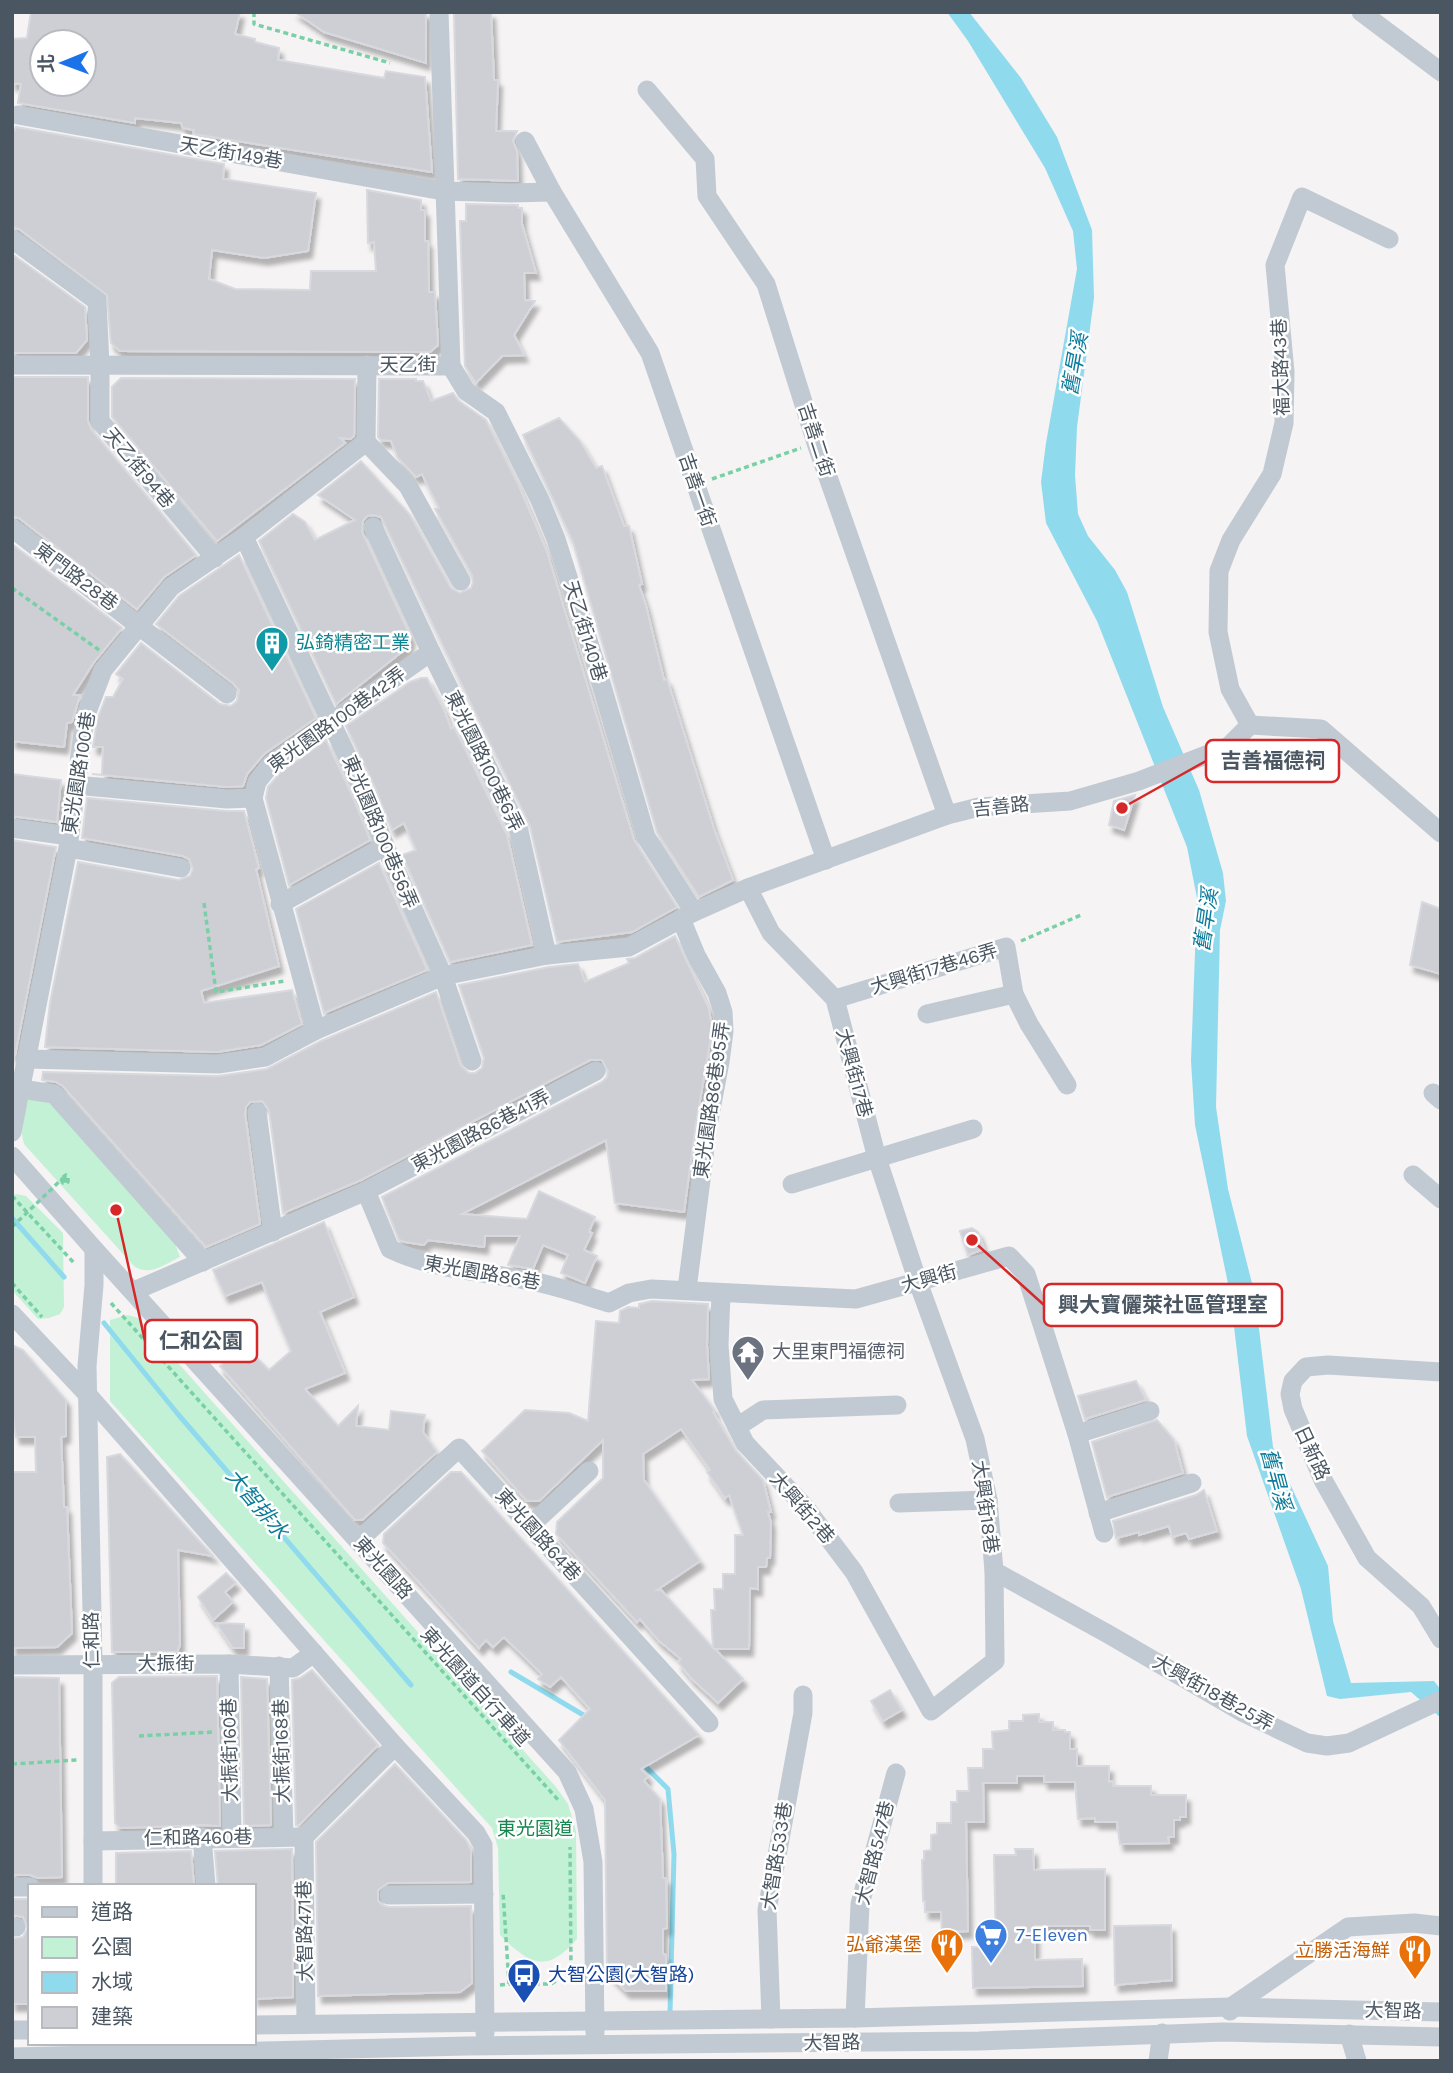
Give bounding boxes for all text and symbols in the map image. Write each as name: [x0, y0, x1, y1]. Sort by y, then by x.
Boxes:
north arrow: [28, 28, 98, 98]
text: 北: [36, 54, 58, 73]
street label: 天乙街149巷: [178, 133, 284, 173]
street label: 福大路43巷: [1268, 318, 1294, 416]
water label: 舊旱溪: [1058, 328, 1093, 397]
street label: 天乙街: [379, 354, 437, 376]
street label: 吉善二街: [794, 400, 838, 480]
street label: 天乙街94巷: [99, 424, 179, 512]
street label: 吉善一街: [674, 450, 720, 530]
street label: 東門路28巷: [30, 539, 122, 615]
street label: 天乙街140巷: [559, 578, 611, 684]
building icon: 弘錡精密工業: [253, 624, 291, 673]
place label: 弘錡精密工業: [296, 632, 410, 654]
street label: 東光園路100巷42弄: [264, 663, 410, 777]
street label: 東光園路100巷6弄: [440, 687, 528, 835]
street label: 東光園路100巷: [58, 710, 100, 836]
callout: 吉善福德祠: [1206, 740, 1339, 782]
text: 吉善福德祠: [1221, 749, 1326, 773]
street label: 東光園路100巷56弄: [338, 752, 422, 912]
street label: 吉善路: [971, 793, 1031, 821]
water label: 舊旱溪: [1190, 884, 1223, 953]
street label: 大興街17巷46弄: [868, 939, 1000, 999]
street label: 東光園路86巷95弄: [690, 1020, 734, 1180]
street label: 大興街17巷: [832, 1026, 876, 1120]
street label: 東光園路86巷41弄: [408, 1085, 554, 1177]
street label: 東光園路86巷: [422, 1252, 542, 1294]
street label: 大興街: [899, 1261, 959, 1297]
callout: 興大寶儷萊社區管理室: [1044, 1284, 1282, 1326]
text: 興大寶儷萊社區管理室: [1058, 1293, 1268, 1317]
callout: 仁和公園: [145, 1320, 257, 1362]
text: 仁和公園: [159, 1329, 243, 1353]
temple icon: 大里東門福德祠: [729, 1333, 767, 1382]
place label: 大里東門福德祠: [772, 1341, 905, 1363]
street label: 日新路: [1290, 1423, 1334, 1483]
water label: 舊旱溪: [1256, 1445, 1297, 1515]
street label: 大興街18巷: [968, 1459, 1002, 1555]
water label: 大智排水: [221, 1464, 294, 1545]
street label: 大興街2巷: [765, 1468, 839, 1548]
street label: 東光園路64巷: [491, 1484, 585, 1586]
street label: 東光園路: [349, 1532, 417, 1604]
street label: 仁和路: [81, 1611, 103, 1669]
street label: 東光園道自行車道: [416, 1623, 534, 1751]
street label: 大興街18巷25弄: [1149, 1651, 1277, 1735]
street label: 大振街: [137, 1653, 195, 1675]
street label: 大振街160巷: [218, 1698, 242, 1802]
street label: 大振街168巷: [270, 1698, 294, 1804]
street label: 大智路547巷: [851, 1799, 899, 1907]
street label: 大智路533巷: [758, 1800, 796, 1912]
park label: 東光園道: [497, 1818, 573, 1840]
street label: 仁和路460巷: [143, 1826, 253, 1850]
street label: 大智路471巷: [293, 1880, 317, 1982]
legend: [28, 1884, 256, 2045]
text: 道路: [91, 1900, 133, 1924]
supermarket icon: 7-Eleven: [972, 1916, 1010, 1965]
place label: 7-Eleven: [1016, 1924, 1088, 1946]
restaurant icon: 弘爺漢堡: [928, 1926, 966, 1975]
restaurant icon: 立勝活海鮮: [1396, 1932, 1434, 1981]
place label: 弘爺漢堡: [846, 1934, 922, 1956]
text: 公園: [91, 1935, 133, 1959]
place label: 立勝活海鮮: [1295, 1940, 1390, 1962]
bus stop icon: 大智公園(大智路): [505, 1956, 543, 2005]
place label: 大智公園(大智路): [548, 1964, 695, 1986]
text: 水域: [91, 1970, 133, 1994]
street label: 大智路: [1364, 2000, 1422, 2022]
text: 建築: [91, 2005, 133, 2029]
street label: 大智路: [803, 2032, 861, 2054]

